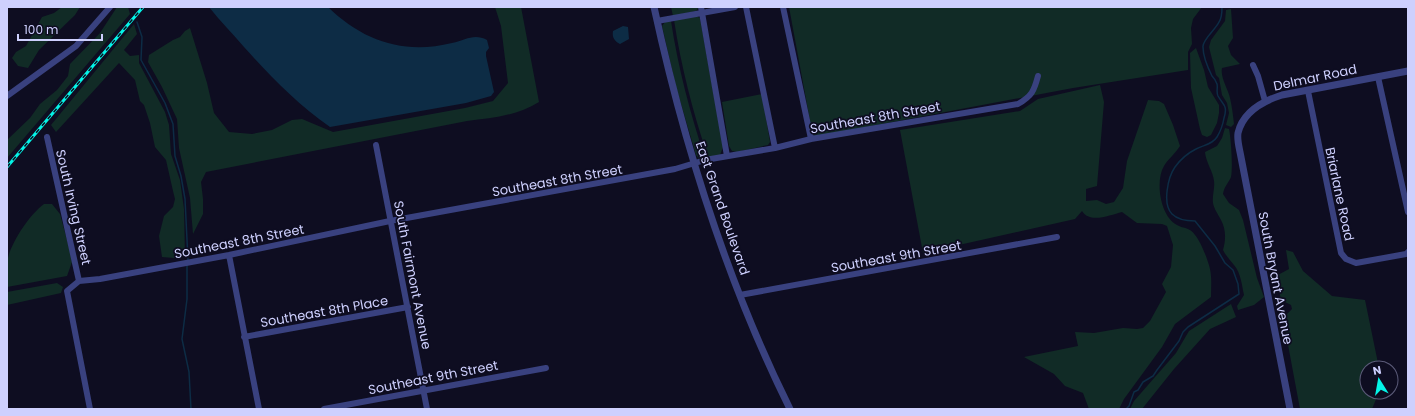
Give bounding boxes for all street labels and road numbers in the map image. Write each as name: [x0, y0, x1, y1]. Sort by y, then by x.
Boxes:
street label: Delmar Road: [1272, 59, 1359, 96]
street label: Southeast 8th Street: [808, 97, 942, 138]
street label: East Grand Boulevard: [691, 139, 754, 278]
street label: Briarlane Road: [1320, 146, 1359, 243]
street label: South Irving Street: [51, 147, 96, 267]
street label: Southeast 8th Street: [490, 160, 624, 201]
street label: South Fairmont Avenue: [389, 199, 436, 351]
street label: South Bryant Avenue: [1253, 210, 1298, 346]
street label: Southeast 8th Street: [173, 220, 306, 263]
street label: Southeast 9th Street: [829, 236, 963, 277]
street label: Southeast 8th Place: [259, 291, 389, 332]
street label: Southeast 9th Street: [367, 356, 500, 399]

